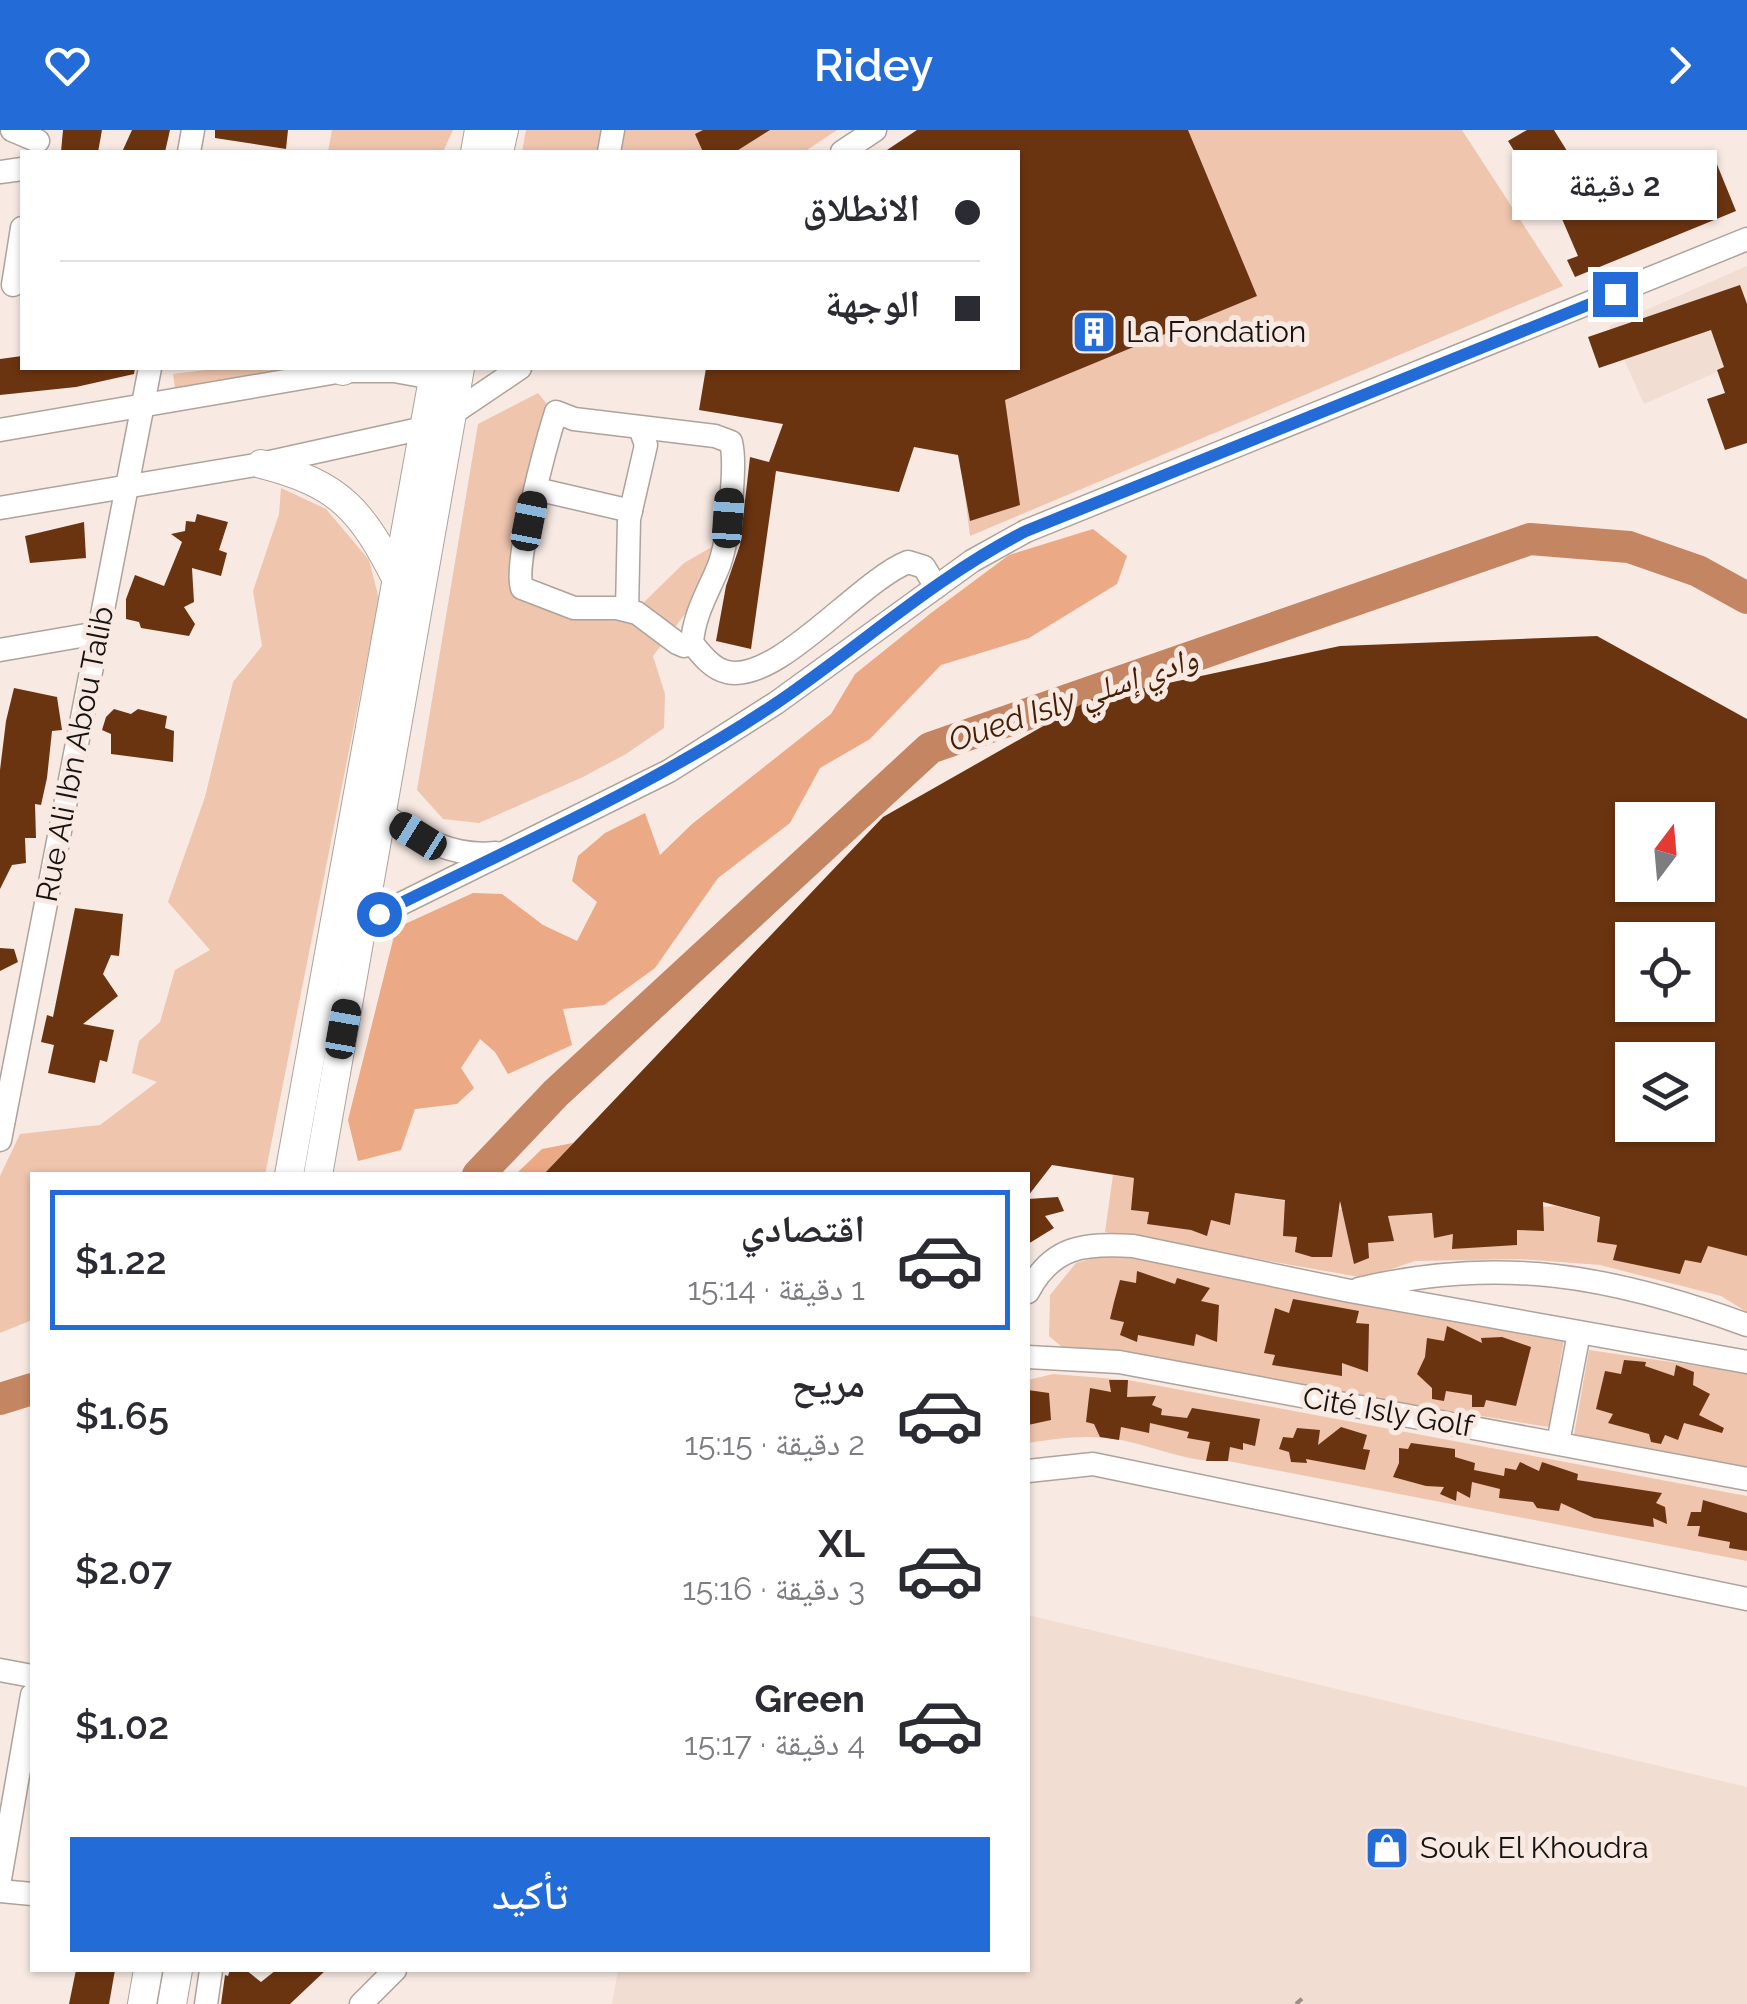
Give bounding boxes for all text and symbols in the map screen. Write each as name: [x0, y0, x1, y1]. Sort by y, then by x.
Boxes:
icon: heart: [40, 38, 95, 93]
icon: forward: [1652, 38, 1707, 93]
text: Ridey: [814, 39, 933, 92]
callout: 2 دقيقة: [1512, 149, 1718, 219]
text: 2 دقيقة: [1569, 166, 1660, 203]
text: الانطلاق: [802, 185, 920, 230]
route end: [1593, 272, 1638, 317]
text: الوجهة: [825, 281, 920, 326]
building icon: La Fondation: [1071, 309, 1117, 355]
place label: La Fondation: [1126, 314, 1306, 349]
car: [711, 487, 745, 549]
car: [509, 489, 549, 553]
street label: Rue Ali Ibn Abou Talib: [29, 603, 120, 905]
water label: Oued Isly وادي إسلي: [943, 639, 1205, 765]
north arrow: [1615, 802, 1715, 902]
map controls: [1615, 802, 1715, 1142]
car: [385, 807, 451, 865]
route start: [357, 892, 402, 937]
button: locate: [1615, 922, 1715, 1022]
car: [323, 997, 363, 1061]
button: layers: [1615, 1042, 1715, 1142]
text: اقتصادي: [741, 1206, 865, 1251]
icon: car: [895, 1215, 985, 1305]
text: $1.22: [75, 1238, 167, 1283]
text: 1 دقيقة · 15:14: [687, 1270, 865, 1307]
text: مريح: [791, 1361, 865, 1406]
icon: car: [895, 1370, 985, 1460]
street label: Cité Isly Golf: [1300, 1379, 1477, 1444]
text: $1.65: [75, 1393, 169, 1438]
text: 2 دقيقة · 15:15: [684, 1425, 865, 1462]
text: XL: [818, 1521, 865, 1566]
icon: car: [895, 1525, 985, 1615]
text: $2.07: [75, 1548, 172, 1593]
text: 3 دقيقة · 15:16: [682, 1570, 865, 1607]
text: Green: [755, 1676, 865, 1721]
icon: car: [895, 1680, 985, 1770]
text: $1.02: [75, 1703, 169, 1748]
text: 4 دقيقة · 15:17: [684, 1725, 865, 1762]
shop icon: Souk El Khoudra: [1364, 1825, 1410, 1871]
place label: Souk El Khoudra: [1420, 1830, 1649, 1865]
button: تأكيد: [70, 1837, 990, 1952]

